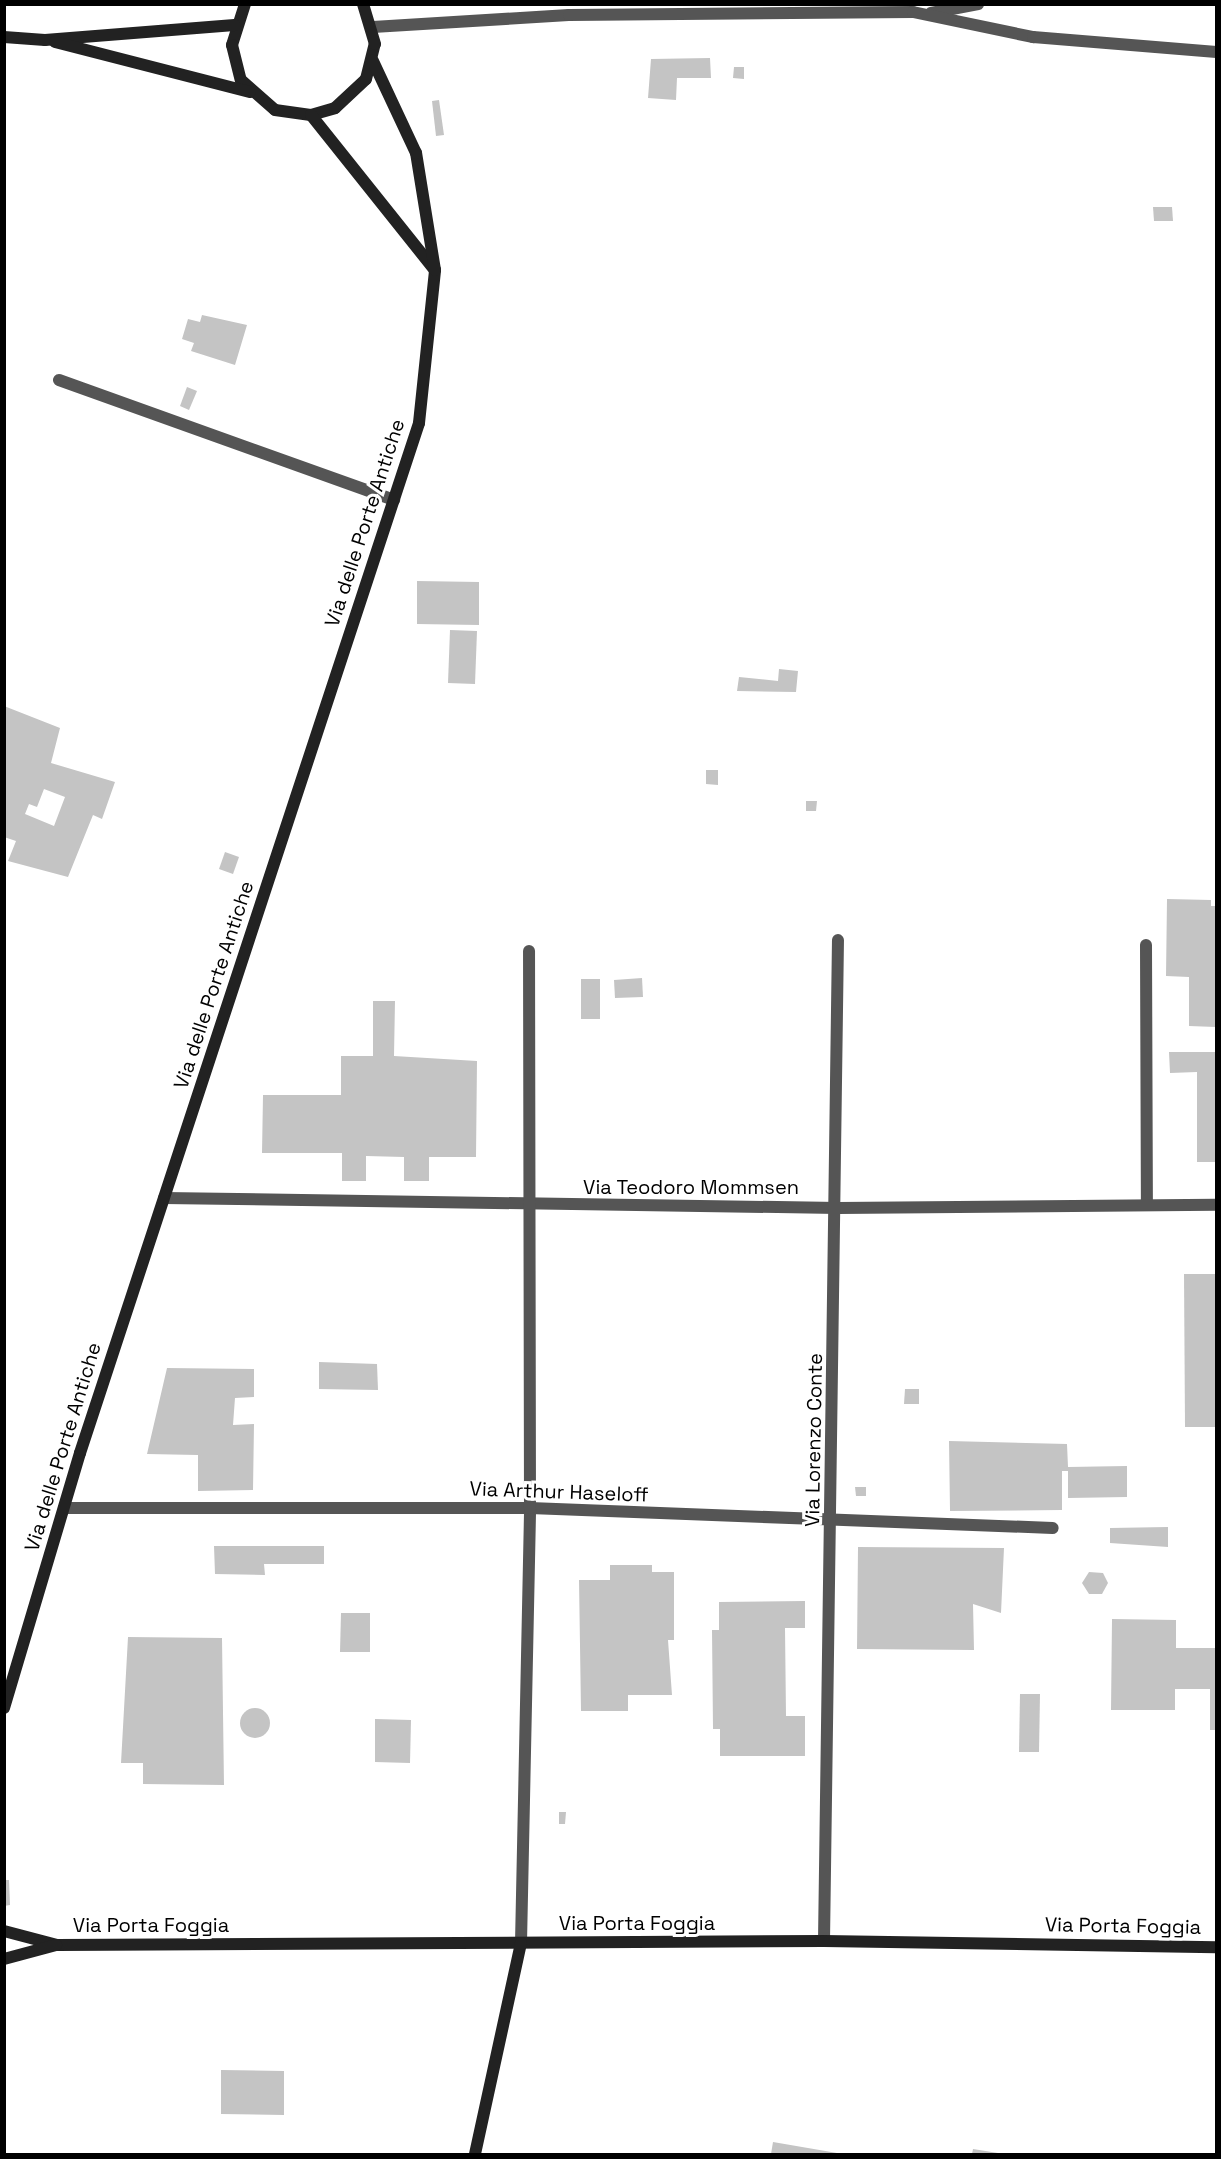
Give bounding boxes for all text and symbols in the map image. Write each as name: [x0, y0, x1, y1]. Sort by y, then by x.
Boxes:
street label: Via delle Porte Antiche: [320, 416, 410, 630]
street label: Via delle Porte Antiche: [169, 878, 259, 1092]
street label: Via Teodoro Mommsen: [583, 1175, 799, 1199]
street label: Via delle Porte Antiche: [20, 1339, 106, 1555]
street label: Via Lorenzo Conte: [800, 1353, 828, 1527]
street label: Via Arthur Haseloff: [469, 1477, 649, 1507]
street label: Via Porta Foggia: [559, 1911, 715, 1935]
street label: Via Porta Foggia: [73, 1913, 229, 1937]
street label: Via Porta Foggia: [1045, 1913, 1201, 1939]

